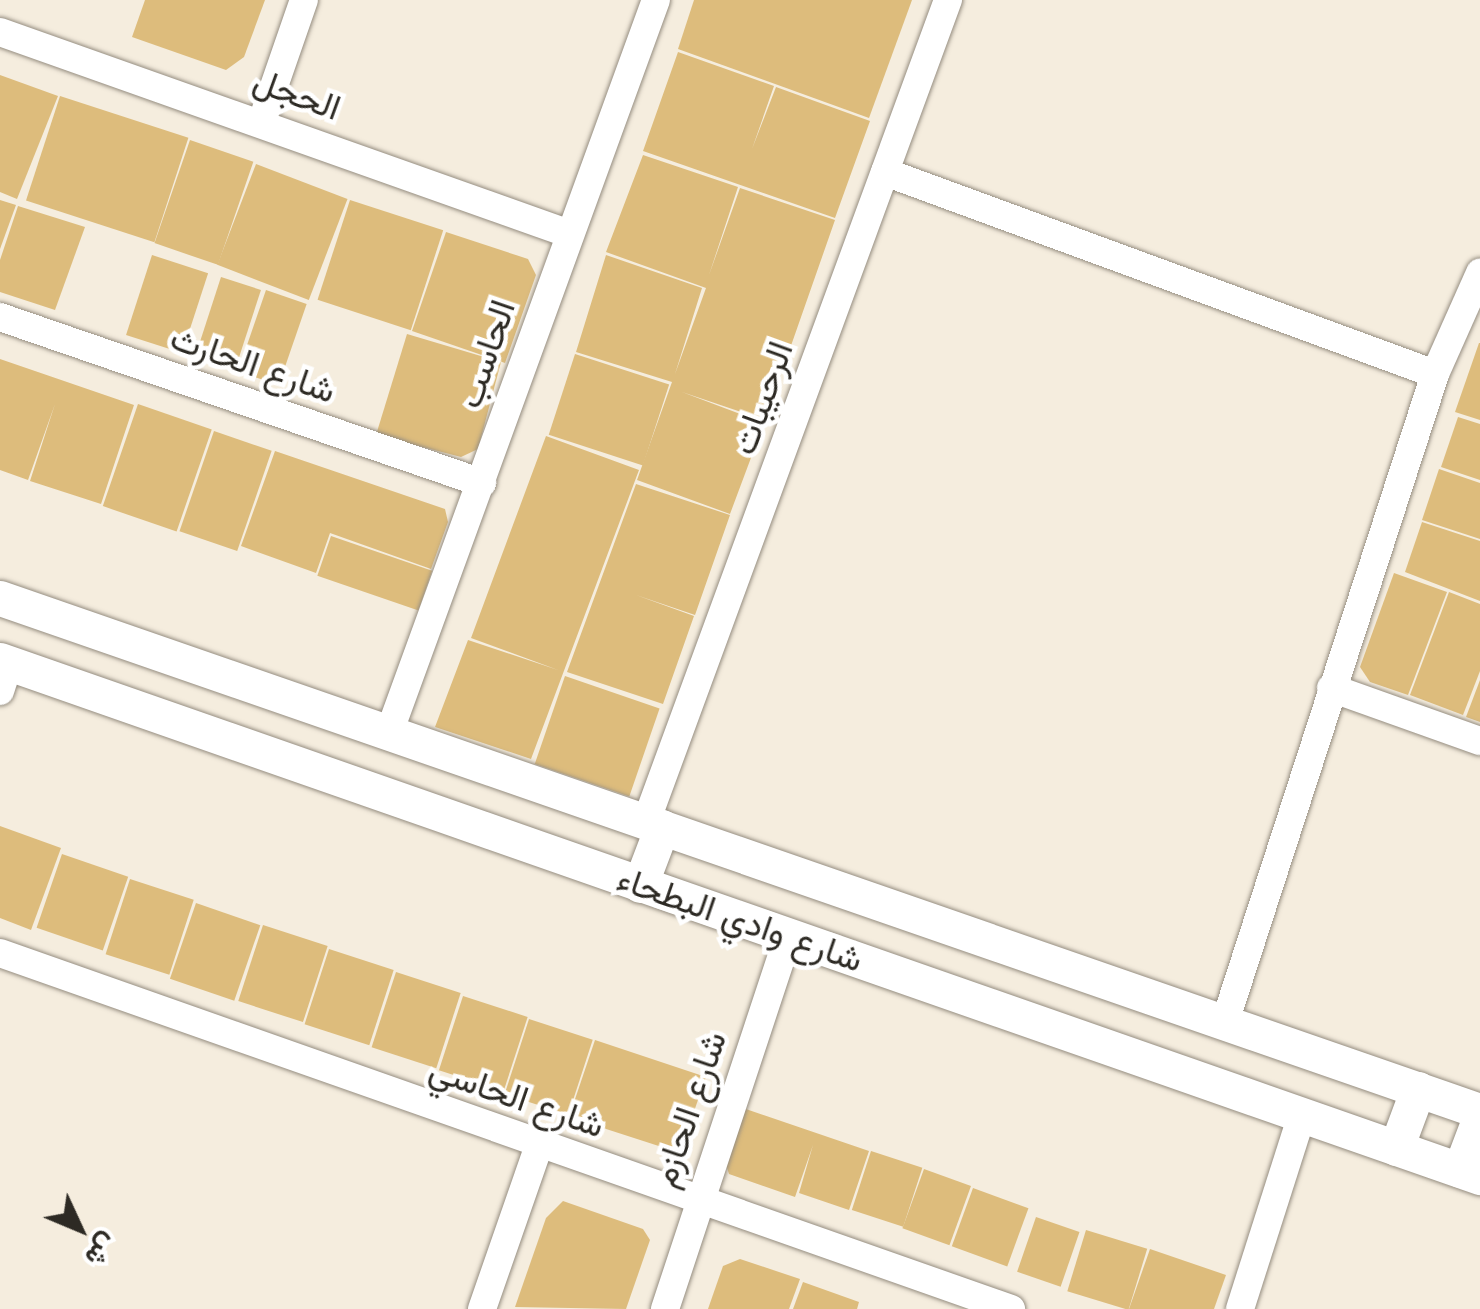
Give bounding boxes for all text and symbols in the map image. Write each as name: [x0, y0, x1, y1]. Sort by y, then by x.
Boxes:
street label: الحجل: [248, 59, 346, 129]
street label: الحاسب: [448, 295, 524, 413]
street label: شارع الحارث: [165, 316, 341, 412]
street label: الرحيبات: [722, 336, 802, 460]
street label: شارع وادي البطحاء: [612, 857, 868, 981]
street label: شارع الحازم: [643, 1026, 735, 1192]
street label: شارع الحاسي: [424, 1048, 610, 1146]
north arrow: [30, 1179, 130, 1279]
text: ش: [78, 1226, 126, 1274]

